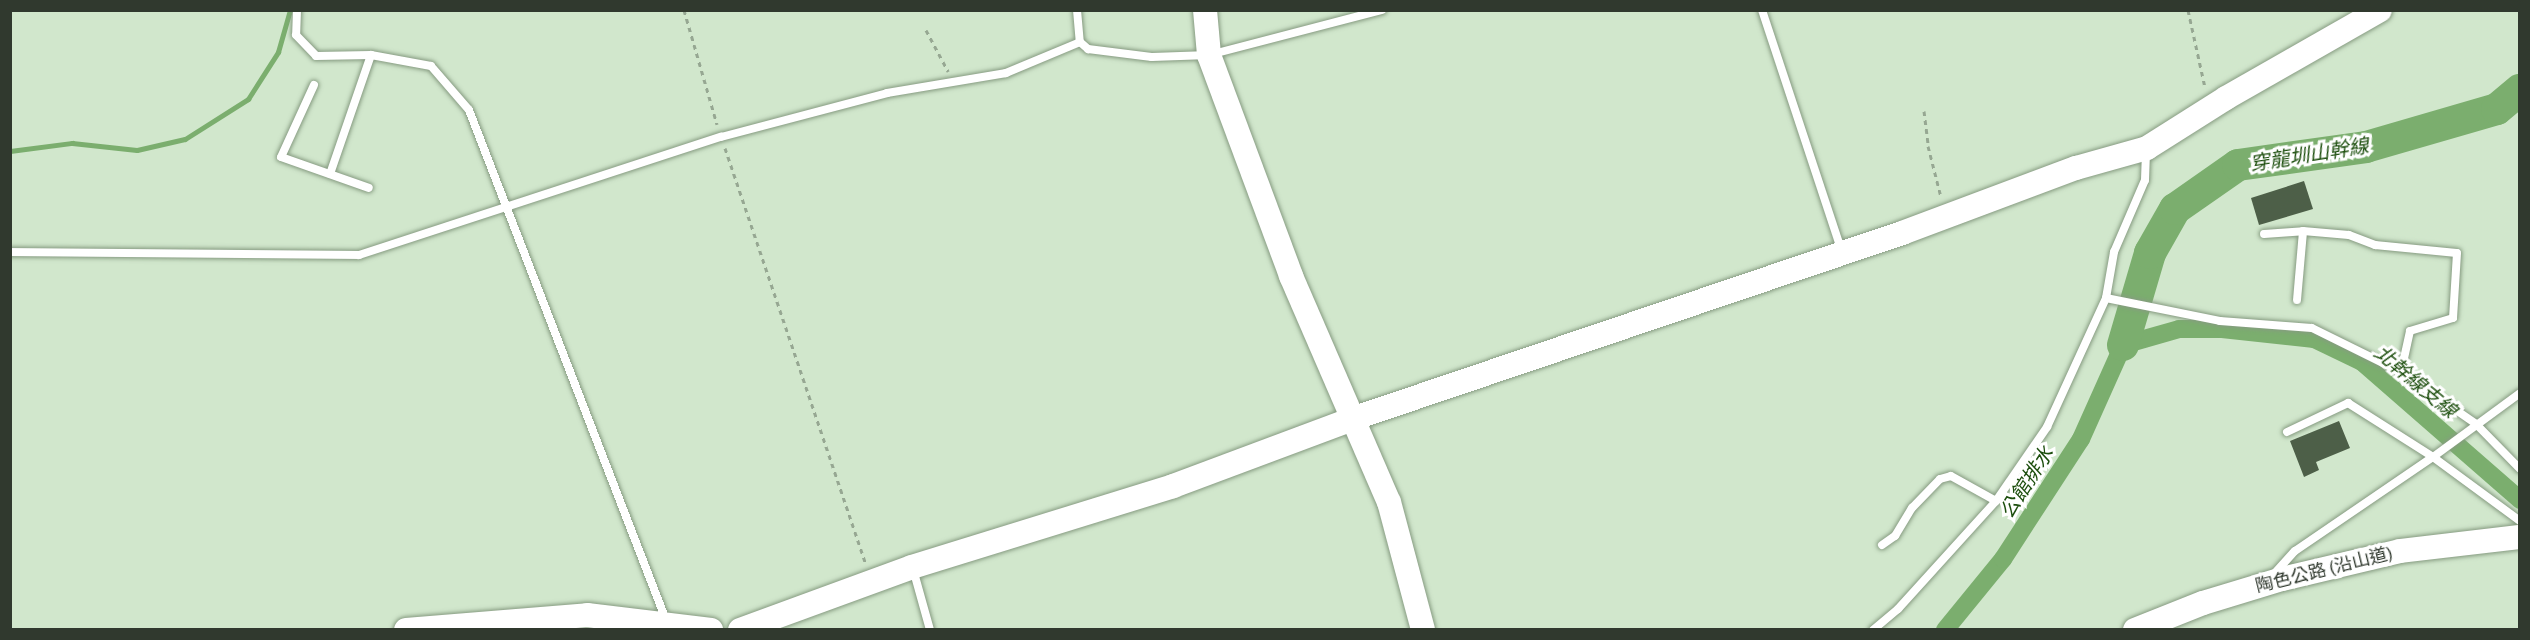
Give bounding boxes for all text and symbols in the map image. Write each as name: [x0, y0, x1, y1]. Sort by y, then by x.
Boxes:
water label: 穿龍圳山幹線: [2248, 133, 2370, 175]
water label: 北幹線支線: [2370, 340, 2462, 422]
water label: 公館排水: [1994, 442, 2058, 522]
street label: 陶色公路 (沿山道): [2253, 543, 2395, 597]

